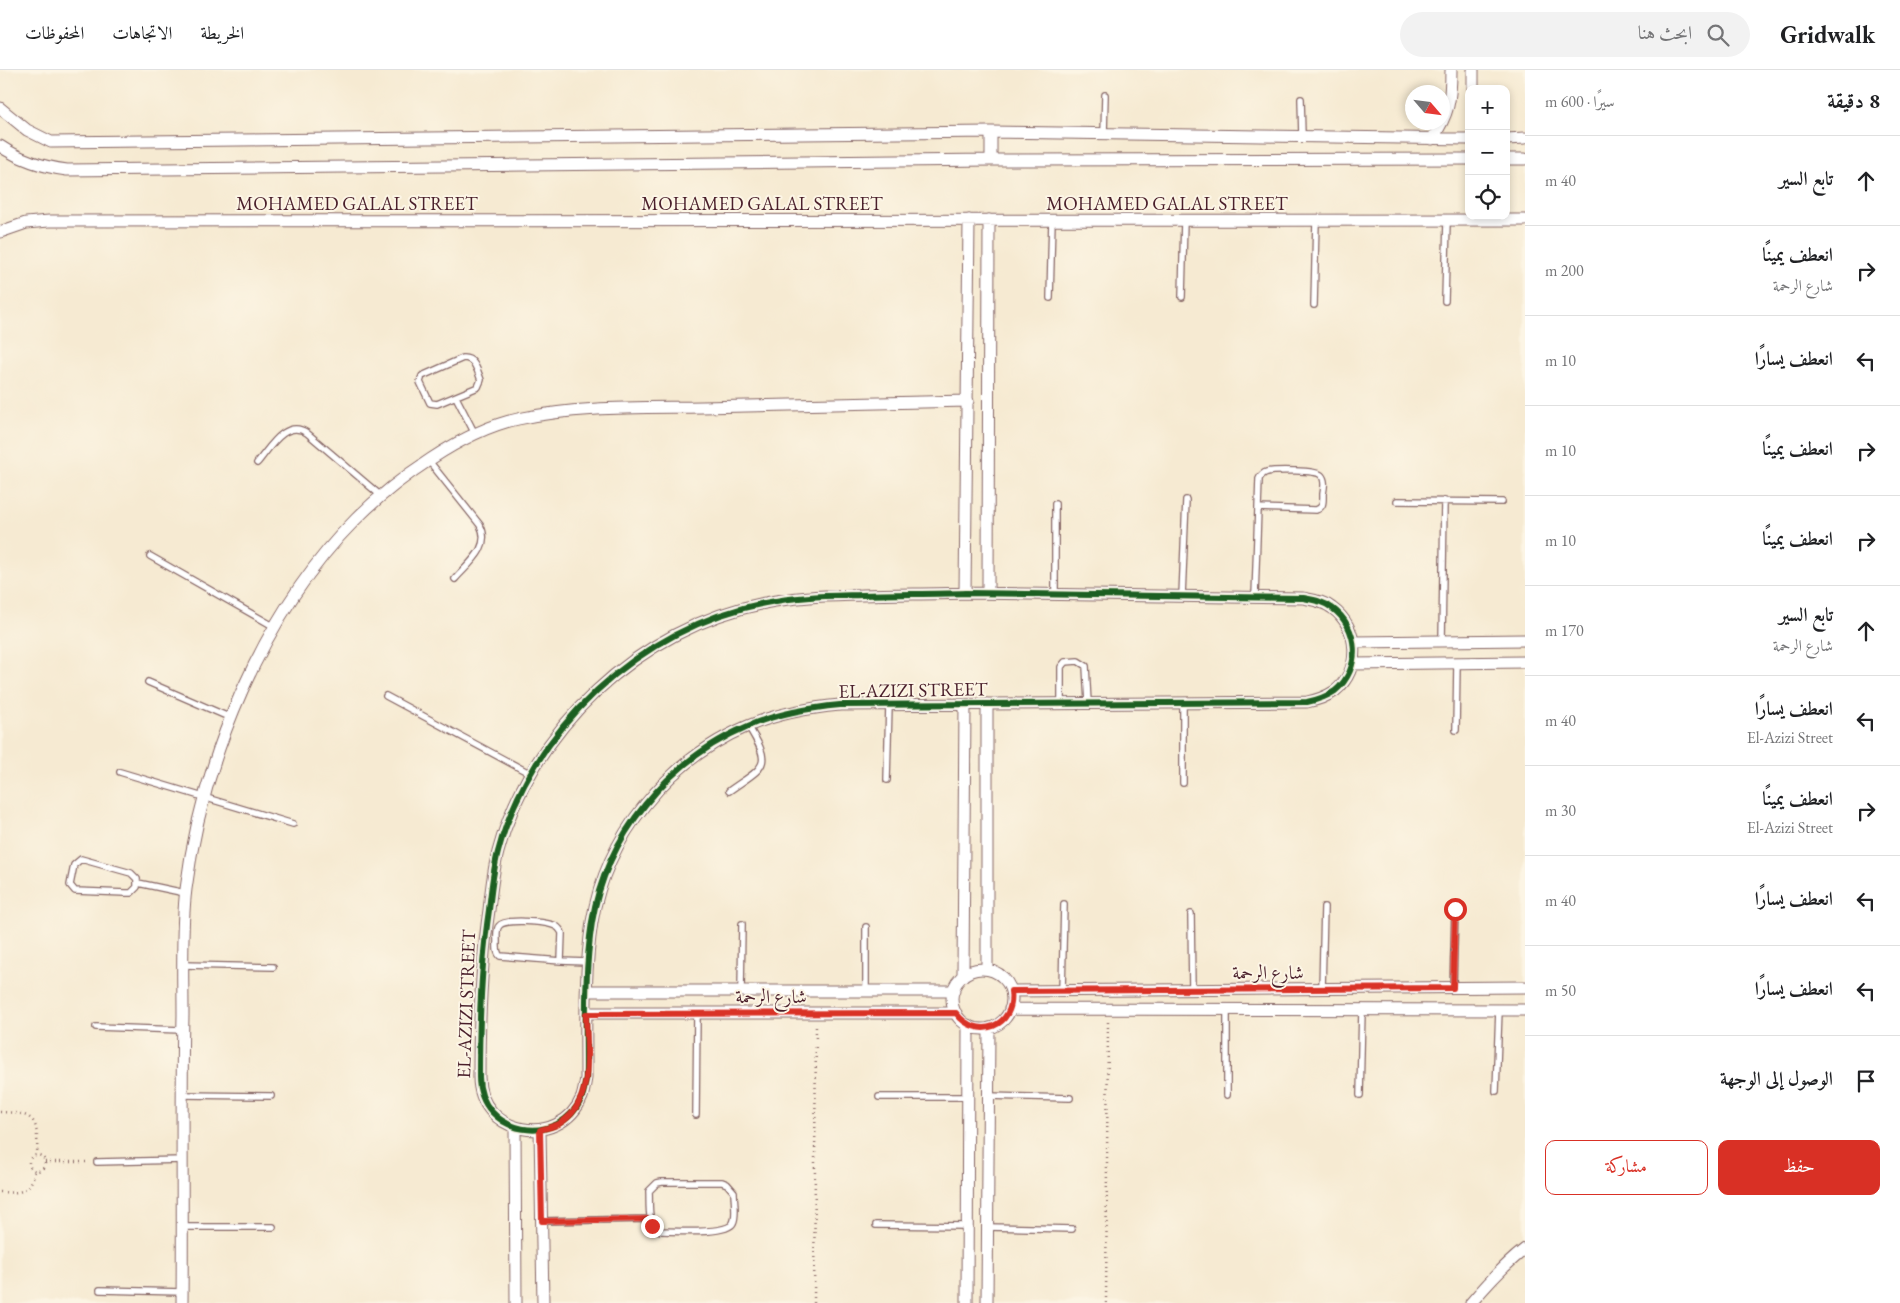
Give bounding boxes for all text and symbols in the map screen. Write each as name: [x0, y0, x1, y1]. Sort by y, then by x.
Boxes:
search box: [1400, 12, 1750, 57]
text: Gridwalk: [1780, 19, 1875, 50]
text: ابحث هنا: [1638, 20, 1692, 45]
text: المحفوظات: [25, 21, 84, 44]
text: الاتجاهات: [112, 21, 172, 44]
text: الخريطة: [200, 21, 244, 44]
icon: search: [1704, 21, 1732, 49]
north arrow: [1405, 85, 1450, 130]
map controls: [1465, 85, 1510, 220]
button: +: [1465, 85, 1510, 130]
text: 8 دقيقة: [1827, 87, 1880, 114]
text: سيرًا · 600 m: [1545, 91, 1615, 112]
button: −: [1465, 130, 1510, 175]
text: تابع السير: [1779, 166, 1833, 191]
icon: ahead: [1852, 167, 1880, 195]
text: 40 m: [1545, 170, 1576, 191]
button: locate: [1465, 175, 1510, 220]
street label: MOHAMED GALAL STREET: [236, 191, 478, 216]
street label: MOHAMED GALAL STREET: [641, 191, 883, 216]
street label: MOHAMED GALAL STREET: [1046, 191, 1288, 216]
text: انعطف يمينًا: [1762, 242, 1833, 267]
icon: right: [1852, 257, 1880, 285]
text: 200 m: [1545, 260, 1584, 281]
text: شارع الرحمة: [1773, 275, 1833, 296]
text: انعطف يسارًا: [1755, 346, 1833, 371]
icon: left: [1852, 347, 1880, 375]
text: 10 m: [1545, 350, 1576, 371]
text: انعطف يمينًا: [1762, 436, 1833, 461]
icon: right: [1852, 437, 1880, 465]
text: 10 m: [1545, 440, 1576, 461]
text: انعطف يمينًا: [1762, 526, 1833, 551]
icon: right: [1852, 527, 1880, 555]
text: 10 m: [1545, 530, 1576, 551]
text: تابع السير: [1779, 602, 1833, 627]
icon: ahead: [1852, 617, 1880, 645]
text: 170 m: [1545, 620, 1584, 641]
text: شارع الرحمة: [1773, 635, 1833, 656]
street label: EL-AZIZI STREET: [838, 676, 988, 704]
text: انعطف يسارًا: [1755, 696, 1833, 721]
icon: left: [1852, 707, 1880, 735]
text: 40 m: [1545, 710, 1576, 731]
text: El-Azizi Street: [1747, 727, 1833, 748]
text: انعطف يمينًا: [1762, 786, 1833, 811]
icon: right: [1852, 797, 1880, 825]
text: 30 m: [1545, 800, 1576, 821]
text: El-Azizi Street: [1747, 817, 1833, 838]
text: انعطف يسارًا: [1755, 886, 1833, 911]
icon: left: [1852, 887, 1880, 915]
text: 40 m: [1545, 890, 1576, 911]
route start: [1444, 898, 1467, 921]
street label: EL-AZIZI STREET: [451, 929, 481, 1079]
street label: شارع الرحمة: [1232, 960, 1304, 988]
text: انعطف يسارًا: [1755, 976, 1833, 1001]
icon: left: [1852, 977, 1880, 1005]
text: 50 m: [1545, 980, 1576, 1001]
street label: شارع الرحمة: [735, 984, 807, 1012]
text: الوصول إلى الوجهة: [1720, 1066, 1833, 1091]
icon: arrive: [1852, 1067, 1880, 1095]
button: مشاركة: [1545, 1140, 1708, 1195]
button: حفظ: [1718, 1140, 1880, 1195]
route end: [641, 1215, 664, 1238]

